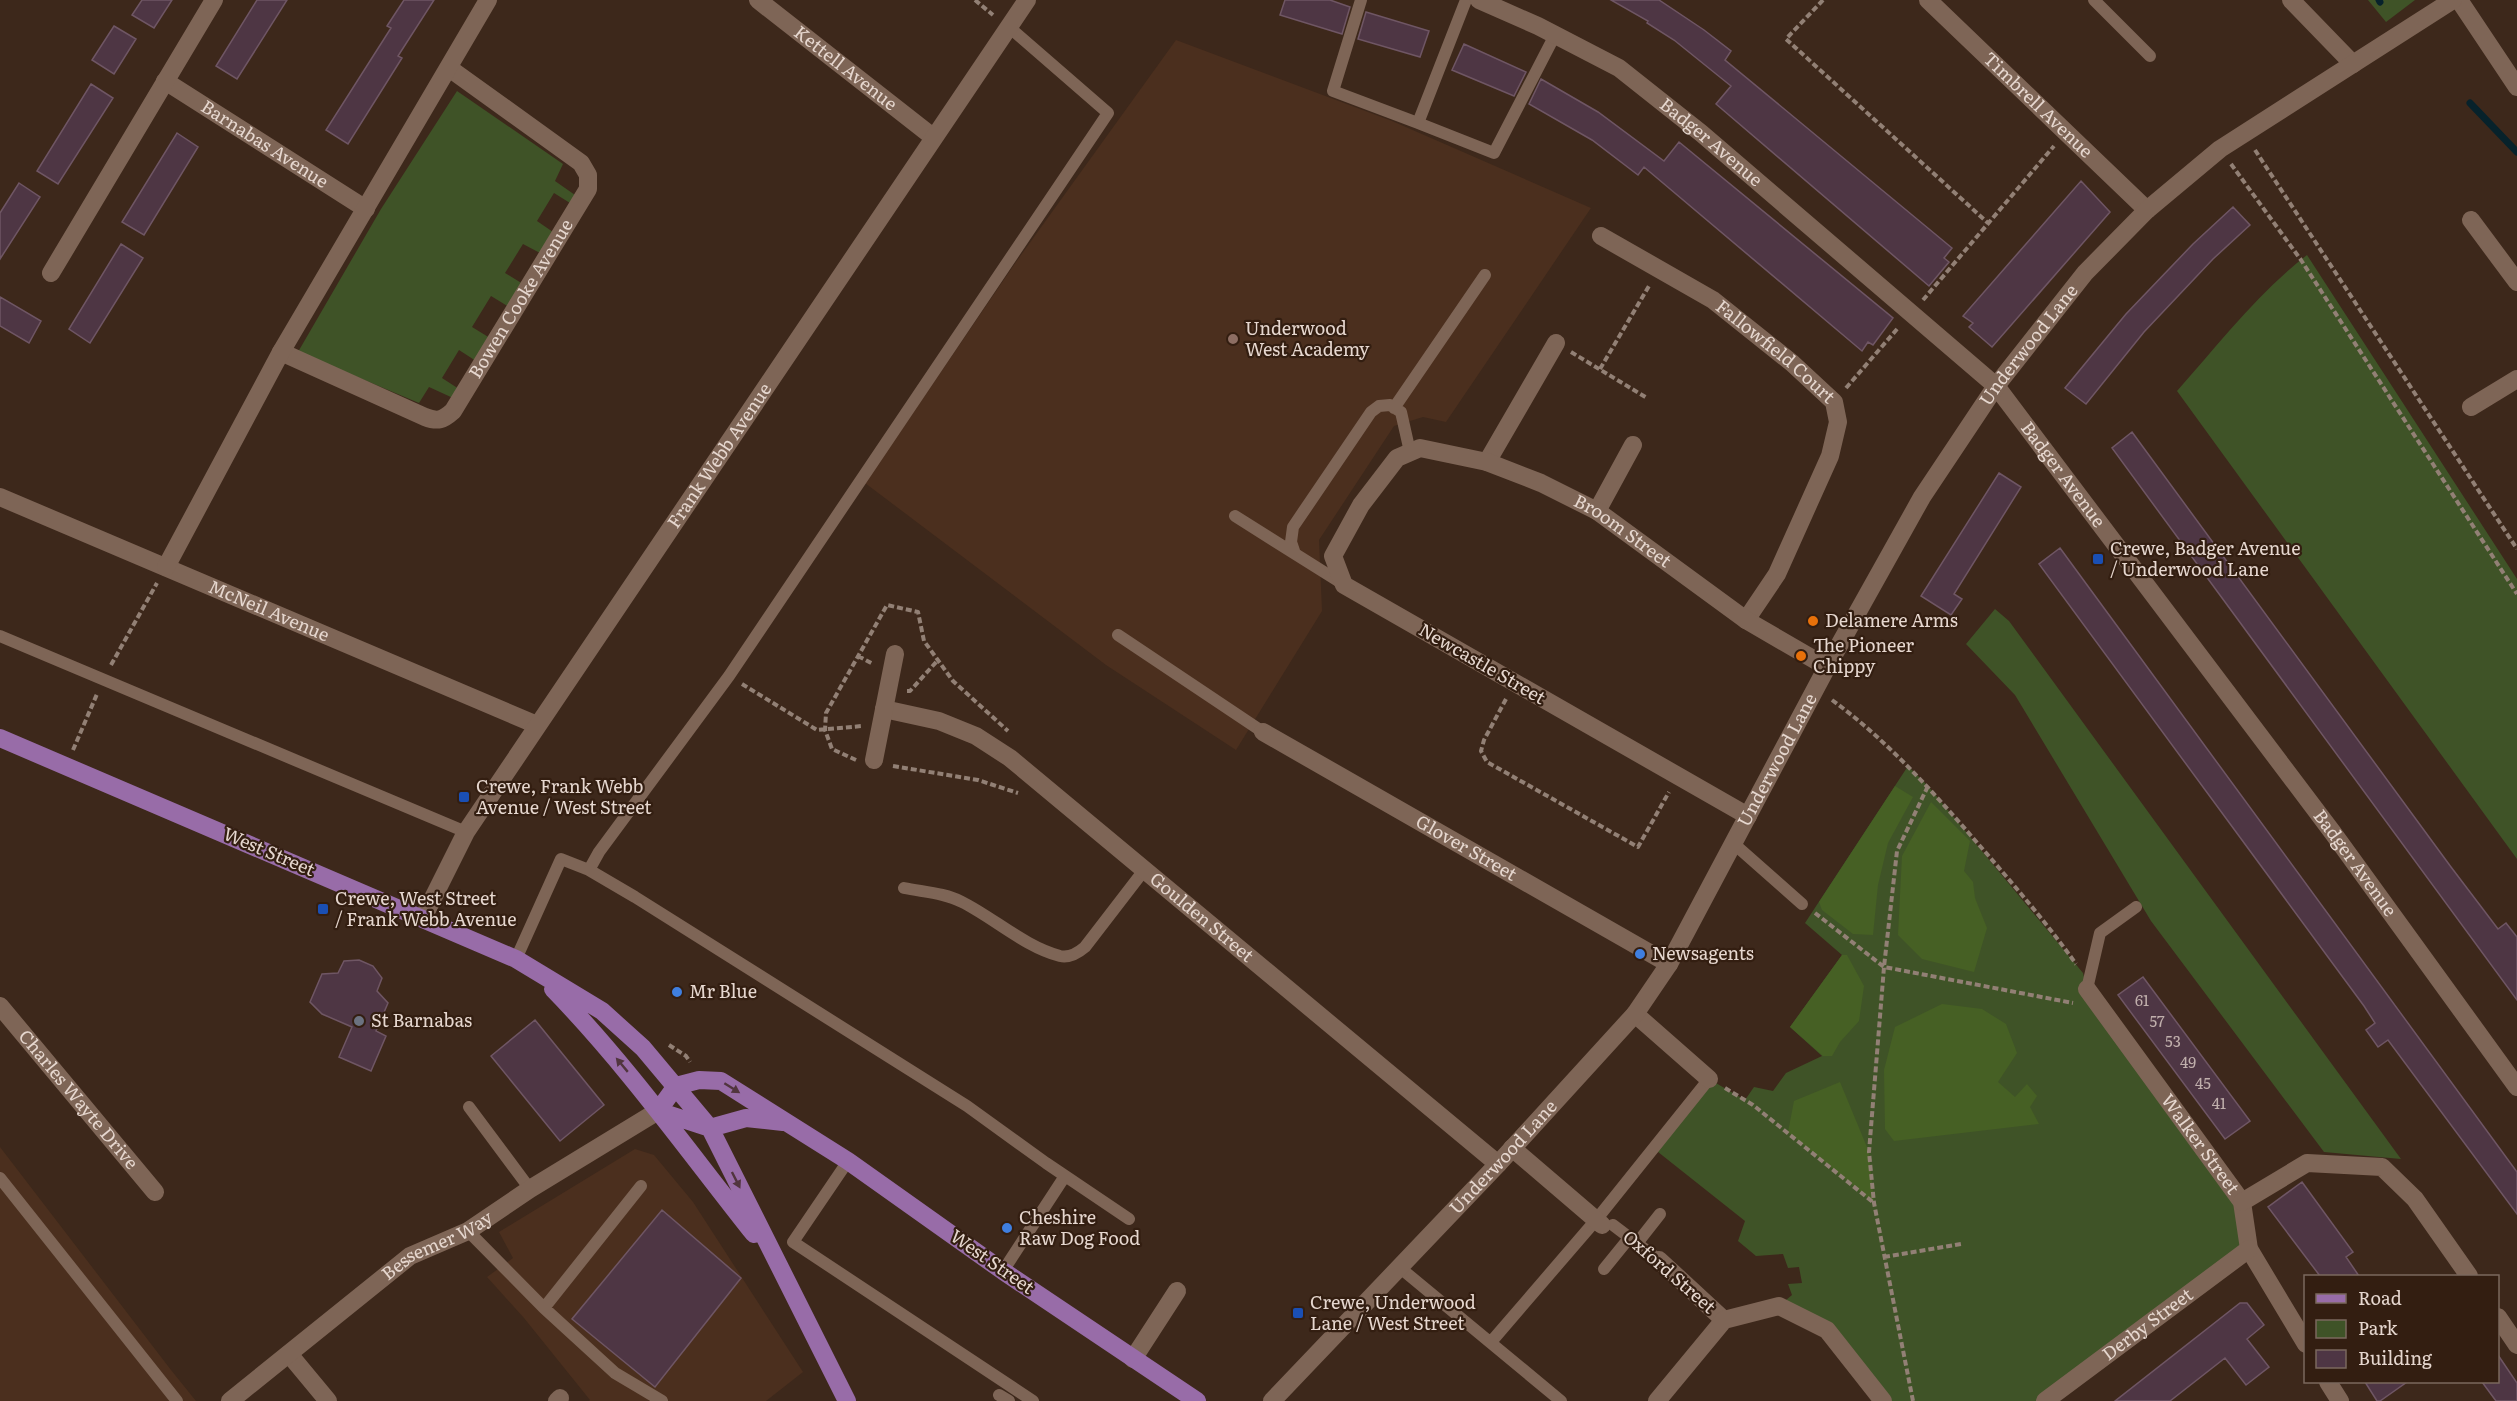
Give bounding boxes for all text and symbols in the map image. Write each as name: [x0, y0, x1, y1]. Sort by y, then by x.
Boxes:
street label: Kettell Avenue: [789, 18, 904, 116]
street label: Timbrell Avenue: [1978, 45, 2100, 163]
street label: Badger Avenue: [1655, 90, 1769, 192]
street label: Barnabas Avenue: [196, 92, 334, 194]
street label: Bowen Cooke Avenue: [461, 213, 579, 383]
street label: Underwood Lane: [1972, 278, 2084, 411]
street label: Fallowfield Court: [1711, 292, 1843, 409]
place label: Underwood West Academy: [1245, 314, 1370, 362]
marker: Underwood West Academy: [1226, 332, 1240, 346]
street label: Frank Webb Avenue: [660, 377, 777, 533]
street label: Badger Avenue: [2015, 415, 2113, 532]
street label: Broom Street: [1569, 487, 1678, 574]
place label: Crewe, Badger Avenue / Underwood Lane: [2110, 534, 2301, 582]
marker: Crewe, Badger Avenue / Underwood Lane: [2091, 552, 2105, 566]
street label: McNeil Avenue: [205, 572, 334, 647]
place label: Delamere Arms: [1825, 606, 1958, 633]
marker: Delamere Arms: [1806, 614, 1820, 628]
street label: Newcastle Street: [1414, 615, 1552, 710]
place label: The Pioneer Chippy: [1813, 631, 1915, 679]
marker: The Pioneer Chippy: [1794, 649, 1808, 663]
street label: Underwood Lane: [1730, 688, 1823, 831]
place label: Crewe, Frank Webb Avenue / West Street: [476, 772, 652, 820]
marker: Crewe, Frank Webb Avenue / West Street: [457, 790, 471, 804]
street label: Badger Avenue: [2308, 803, 2404, 922]
street label: Glover Street: [1411, 807, 1523, 887]
street label: West Street: [219, 819, 320, 882]
street label: Goulden Street: [1145, 865, 1261, 968]
place label: Crewe, West Street / Frank Webb Avenue: [335, 884, 516, 932]
marker: Crewe, West Street / Frank Webb Avenue: [316, 902, 330, 916]
place label: Newsagents: [1652, 939, 1754, 966]
marker: Newsagents: [1633, 947, 1647, 961]
place label: Mr Blue: [689, 977, 757, 1004]
marker: Mr Blue: [670, 985, 684, 999]
house number: 61: [2135, 988, 2149, 1011]
place label: St Barnabas: [371, 1006, 472, 1033]
house number: 57: [2149, 1009, 2165, 1032]
marker: St Barnabas: [352, 1014, 366, 1028]
street label: Charles Wayte Drive: [13, 1023, 146, 1174]
house number: 53: [2165, 1029, 2181, 1052]
house number: 49: [2180, 1050, 2196, 1073]
one-way arrow: [616, 1058, 629, 1073]
house number: 45: [2195, 1071, 2211, 1094]
one-way arrow: [724, 1082, 740, 1093]
street label: Walker Street: [2155, 1087, 2247, 1200]
house number: 41: [2212, 1091, 2226, 1114]
street label: Underwood Lane: [1442, 1093, 1562, 1220]
one-way arrow: [731, 1172, 741, 1189]
street label: Bessemer Way: [375, 1203, 498, 1286]
place label: Cheshire Raw Dog Food: [1019, 1203, 1140, 1251]
marker: Cheshire Raw Dog Food: [1000, 1221, 1014, 1235]
street label: West Street: [945, 1222, 1041, 1300]
street label: Oxford Street: [1618, 1223, 1723, 1319]
legend: [2304, 1275, 2499, 1383]
street label: Derby Street: [2096, 1280, 2198, 1366]
text: Road: [2358, 1284, 2402, 1311]
place label: Crewe, Underwood Lane / West Street: [1310, 1288, 1476, 1336]
marker: Crewe, Underwood Lane / West Street: [1291, 1306, 1305, 1320]
text: Park: [2358, 1314, 2399, 1341]
text: Building: [2358, 1344, 2433, 1371]

